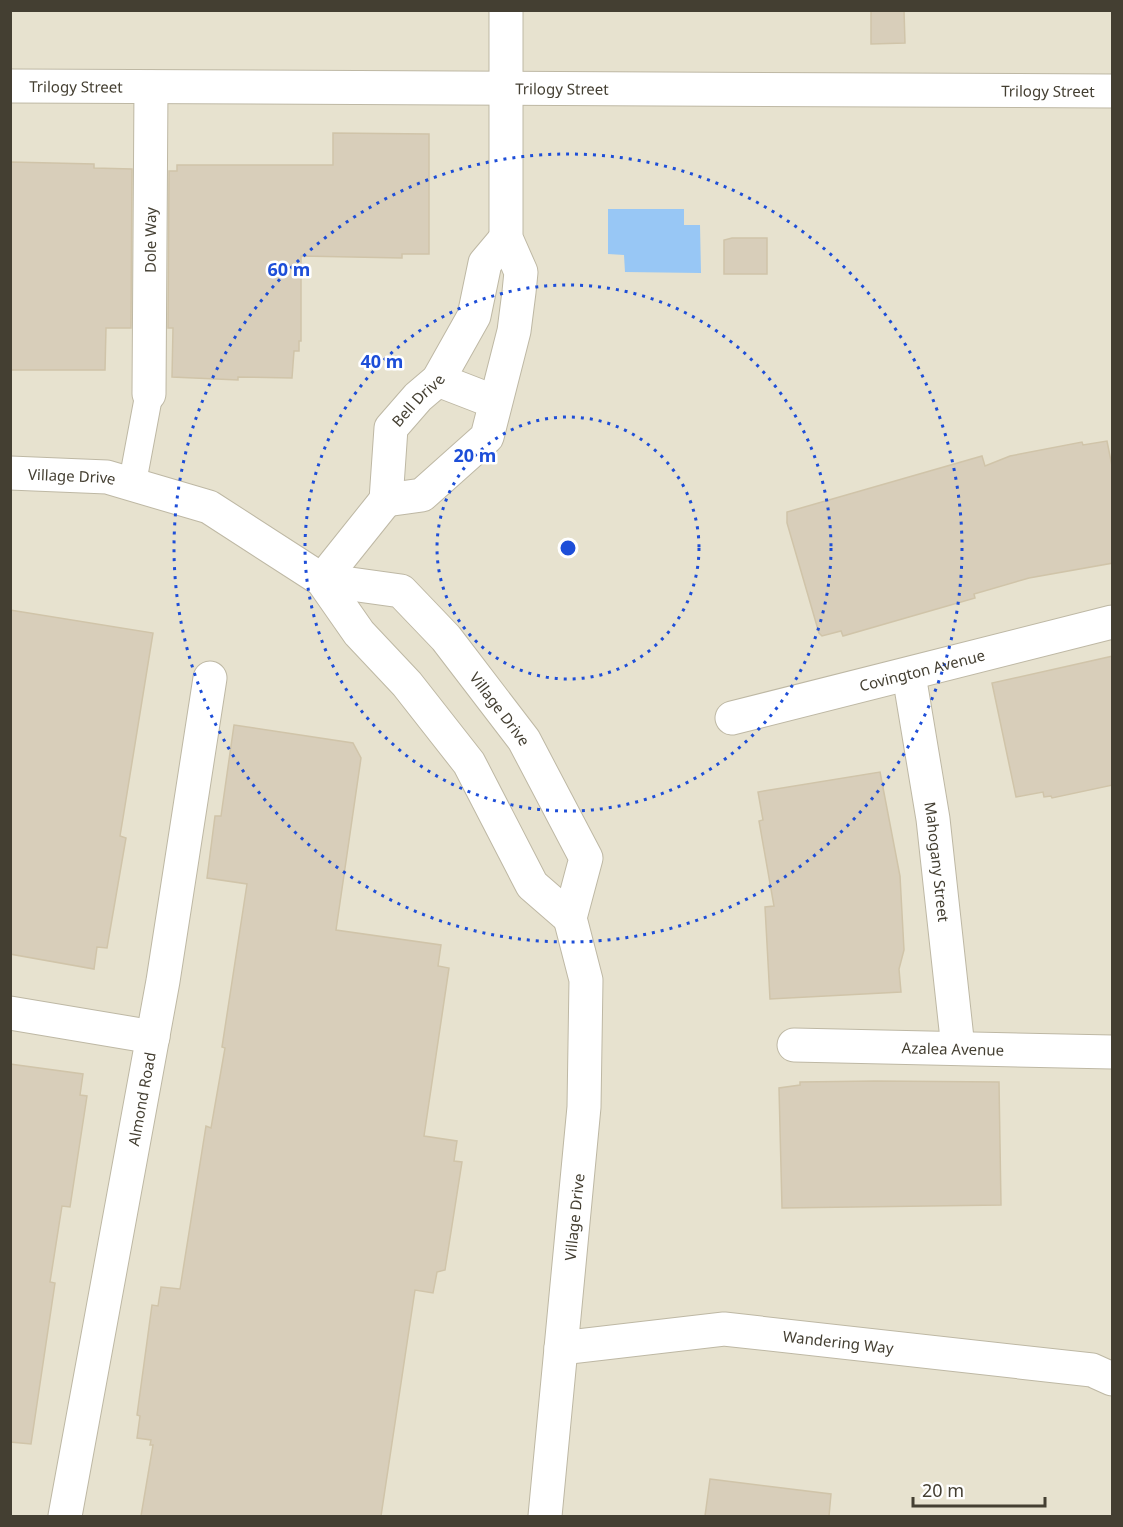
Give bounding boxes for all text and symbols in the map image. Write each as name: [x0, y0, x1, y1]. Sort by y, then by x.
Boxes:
street label: Trilogy Street: [29, 76, 123, 97]
street label: Trilogy Street: [515, 78, 609, 99]
street label: Trilogy Street: [1001, 80, 1095, 101]
street label: Dole Way: [140, 207, 160, 273]
text: 60 m: [268, 257, 310, 281]
text: 40 m: [361, 349, 403, 373]
street label: Bell Drive: [387, 371, 449, 431]
text: 20 m: [454, 443, 496, 467]
street label: Village Drive: [28, 464, 118, 489]
centre of rings: [558, 538, 578, 558]
street label: Covington Avenue: [857, 645, 987, 695]
street label: Village Drive: [466, 668, 535, 749]
street label: Mahogany Street: [920, 800, 954, 923]
street label: Azalea Avenue: [902, 1037, 1004, 1060]
street label: Almond Road: [123, 1050, 160, 1148]
street label: Village Drive: [559, 1172, 589, 1262]
street label: Wandering Way: [782, 1326, 895, 1358]
scale bar: [913, 1470, 1045, 1508]
text: 20 m: [922, 1478, 964, 1502]

